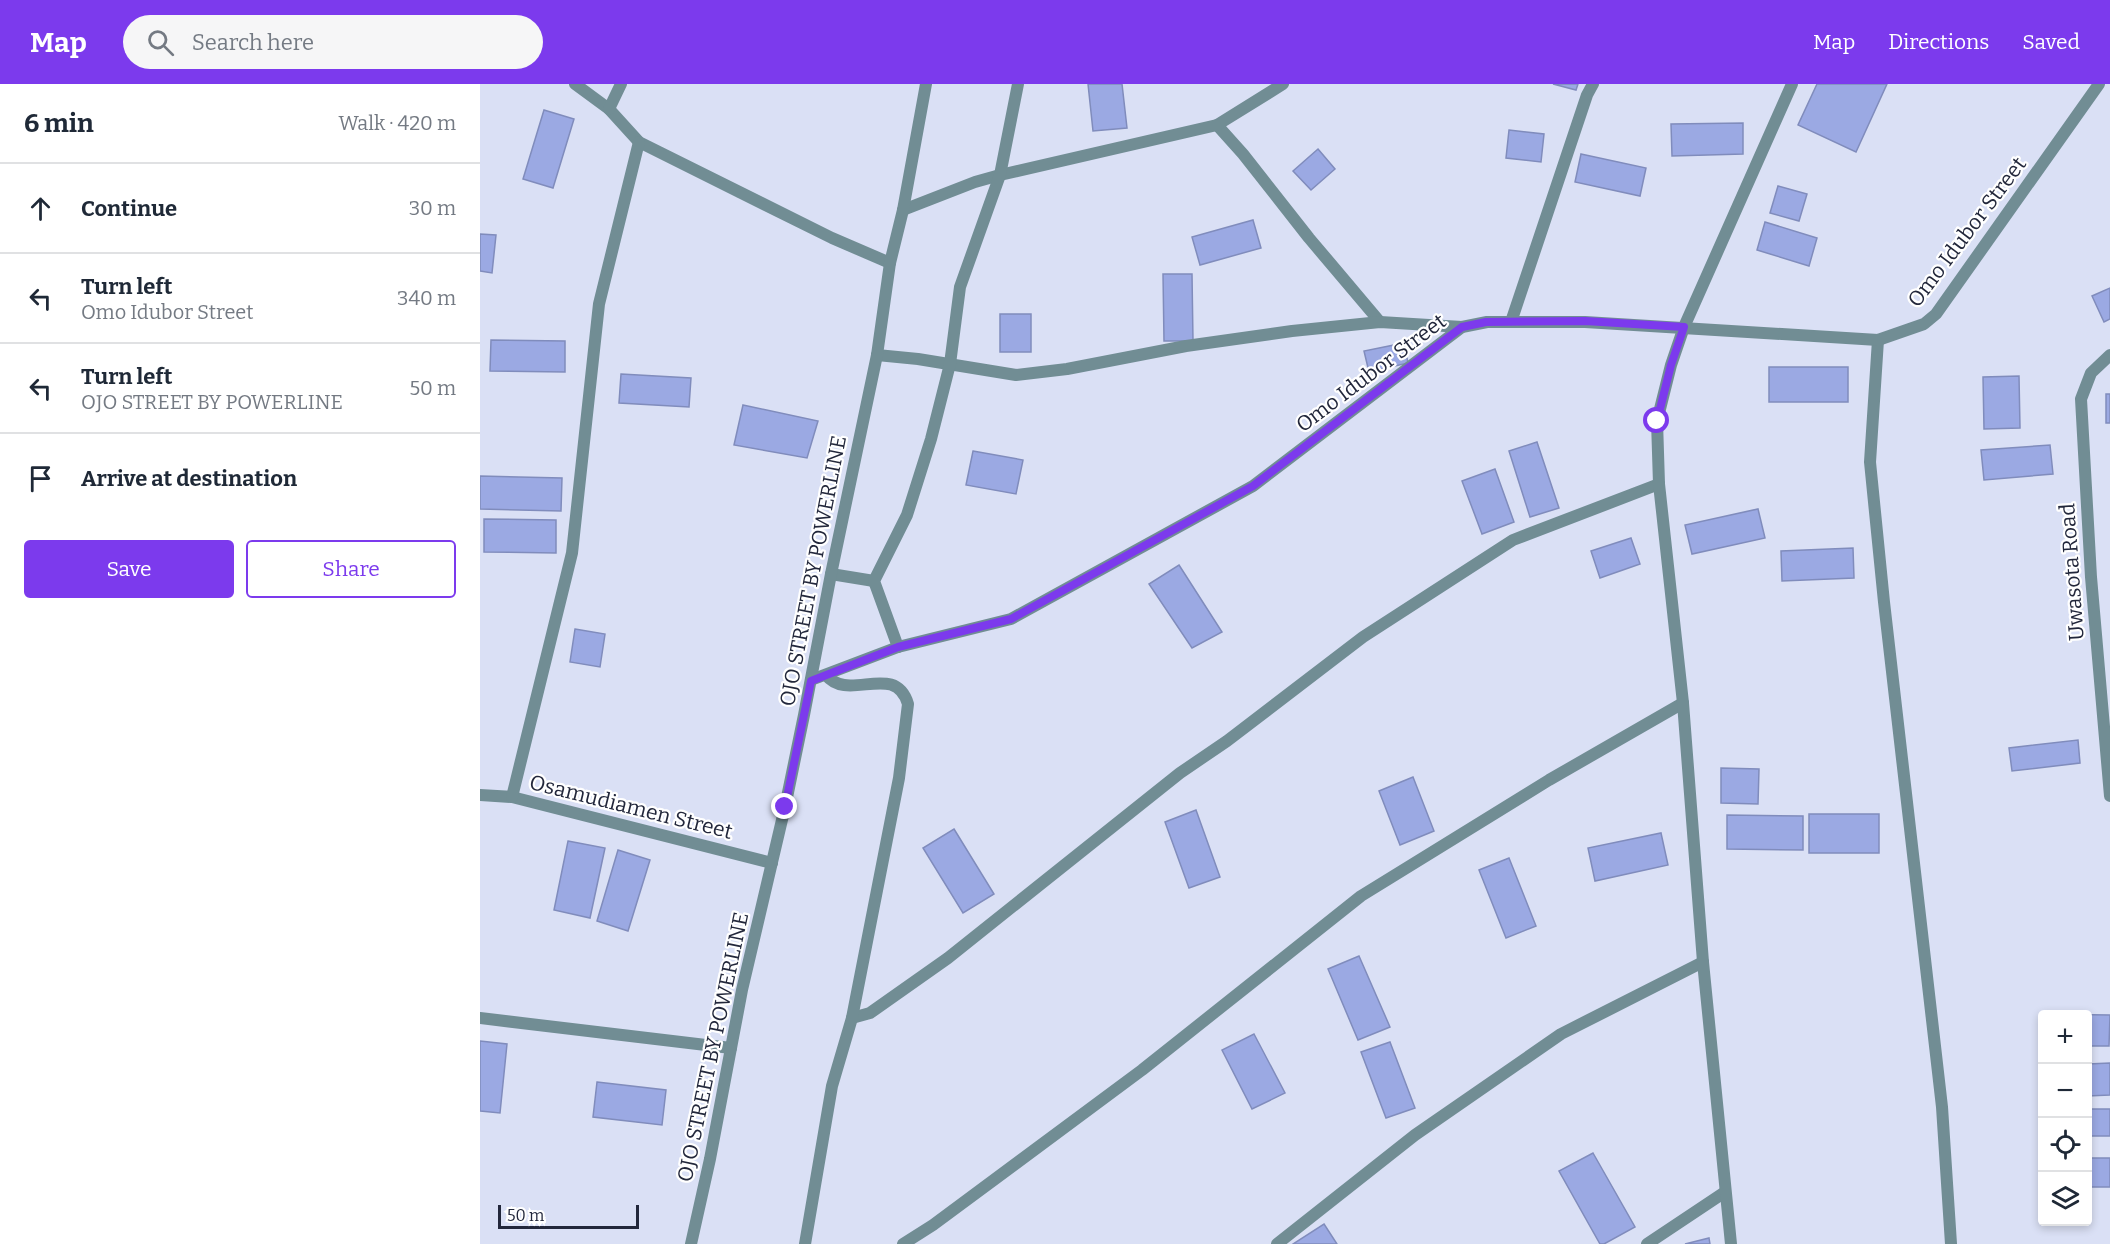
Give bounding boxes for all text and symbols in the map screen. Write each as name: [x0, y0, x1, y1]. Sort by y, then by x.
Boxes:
search box: [123, 15, 543, 69]
text: Map: [30, 26, 87, 59]
icon: search: [144, 26, 177, 59]
text: Search here: [192, 29, 314, 56]
text: Map: [1813, 29, 1855, 55]
text: Directions: [1888, 29, 1989, 55]
text: Saved: [2022, 29, 2080, 55]
text: 6 min: [24, 108, 94, 139]
text: Walk · 420 m: [338, 111, 456, 135]
street label: Omo Idubor Street: [1902, 152, 2032, 312]
icon: ahead: [24, 192, 57, 225]
text: Continue: [81, 195, 177, 222]
text: 30 m: [409, 196, 456, 220]
text: Turn left: [81, 273, 173, 300]
icon: left: [24, 282, 57, 315]
text: 340 m: [397, 286, 456, 310]
text: Omo Idubor Street: [81, 300, 254, 324]
street label: Omo Idubor Street: [1291, 308, 1451, 438]
text: Turn left: [81, 363, 173, 390]
icon: left: [24, 372, 57, 405]
text: 50 m: [409, 376, 456, 400]
text: OJO STREET BY POWERLINE: [81, 390, 343, 414]
route start: [1643, 407, 1669, 433]
street label: OJO STREET BY POWERLINE: [774, 434, 852, 708]
icon: arrive: [24, 462, 57, 495]
text: Arrive at destination: [81, 465, 297, 492]
street label: Uwasota Road: [2054, 502, 2090, 642]
button: Save: [24, 540, 234, 598]
button: Share: [246, 540, 456, 598]
street label: Osamudiamen Street: [527, 769, 736, 845]
route end: [771, 793, 797, 819]
street label: OJO STREET BY POWERLINE: [672, 910, 754, 1184]
map controls: [2038, 1010, 2092, 1226]
button: +: [2038, 1010, 2092, 1064]
button: −: [2038, 1064, 2092, 1118]
button: locate: [2038, 1118, 2092, 1172]
button: layers: [2038, 1172, 2092, 1226]
scale bar: [498, 1202, 639, 1230]
text: 50 m: [507, 1206, 544, 1225]

